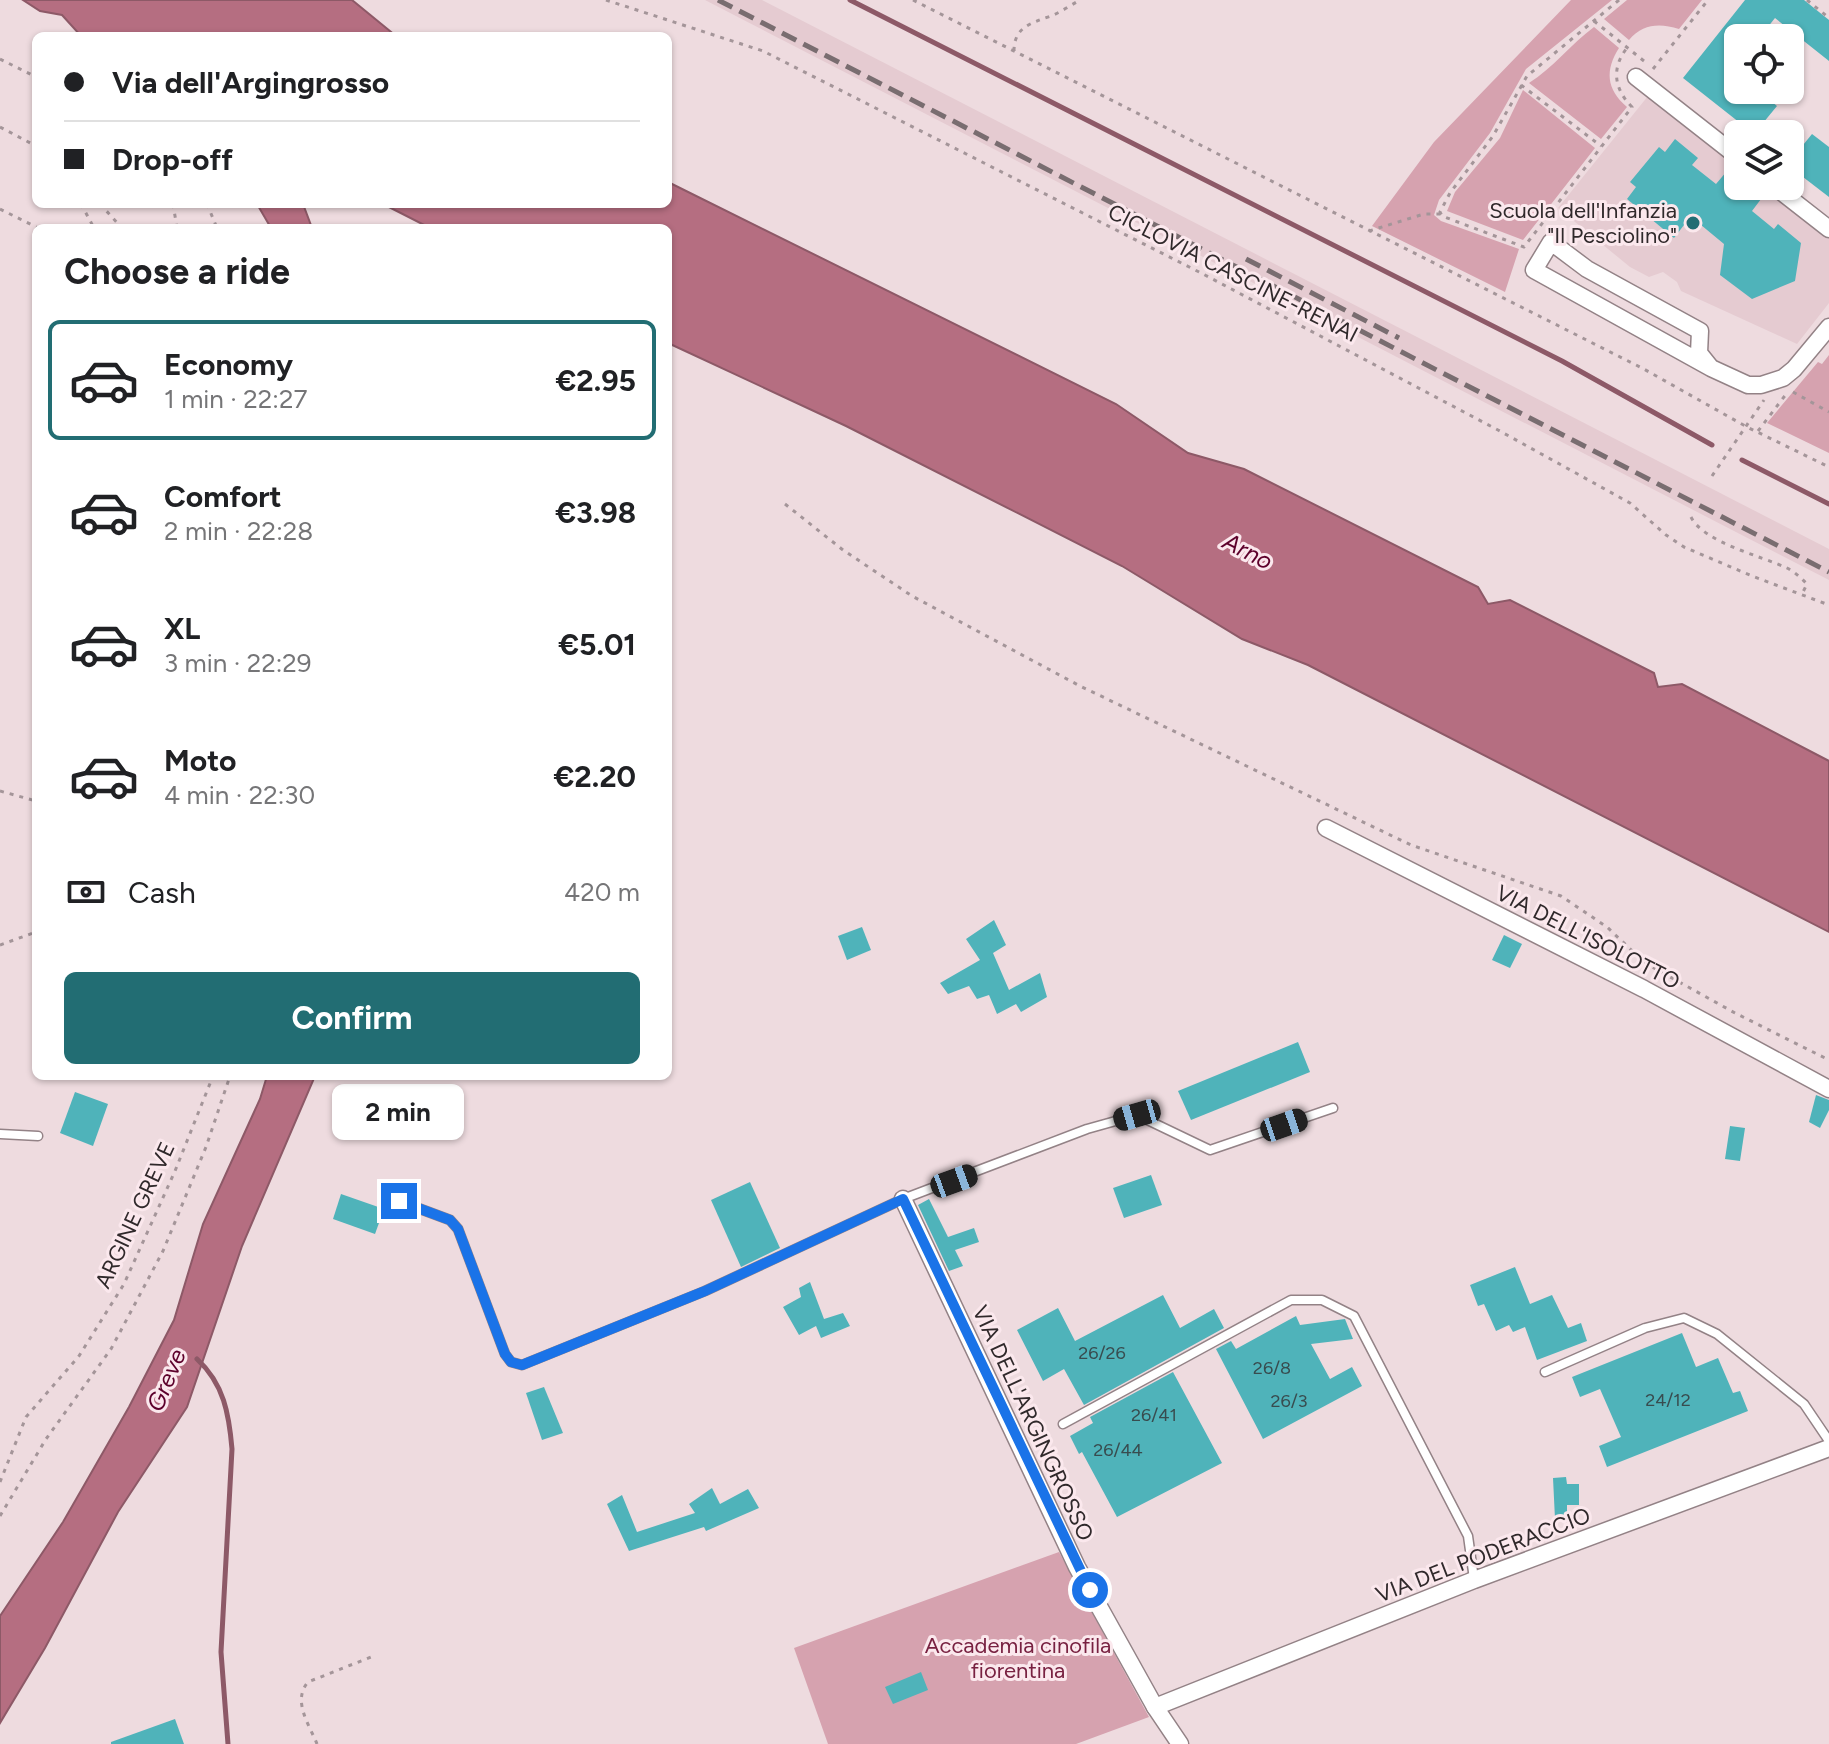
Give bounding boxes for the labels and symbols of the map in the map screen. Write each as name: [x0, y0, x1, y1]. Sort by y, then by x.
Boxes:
place label: Scuola dell'Infanzia "Il Pesciolino": [1489, 197, 1677, 249]
street label: CICLOVIA CASCINE-RENAI: [1103, 198, 1363, 348]
marker: Scuola dell'Infanzia "Il Pesciolino": [1684, 214, 1702, 232]
water label: Arno: [1217, 526, 1278, 576]
street label: VIA DELL'ISOLOTTO: [1492, 879, 1684, 995]
callout: 2 min: [333, 1085, 465, 1141]
car: [1111, 1097, 1163, 1133]
car: [1257, 1106, 1311, 1144]
street label: ARGINE GREVE: [89, 1138, 181, 1292]
car: [927, 1162, 981, 1200]
route end: [381, 1183, 417, 1219]
street label: VIA DELL'ARGINGROSSO: [967, 1301, 1099, 1545]
house number: 26/26: [1078, 1342, 1126, 1364]
water label: Greve: [140, 1344, 192, 1416]
house number: 26/8: [1253, 1357, 1291, 1379]
house number: 24/12: [1645, 1389, 1691, 1411]
house number: 26/3: [1270, 1390, 1308, 1412]
house number: 26/41: [1131, 1404, 1177, 1426]
house number: 26/44: [1093, 1439, 1143, 1461]
street label: VIA DEL PODERACCIO: [1372, 1502, 1594, 1608]
route start: [1072, 1572, 1108, 1608]
park label: Accademia cinofila fiorentina: [925, 1632, 1111, 1684]

